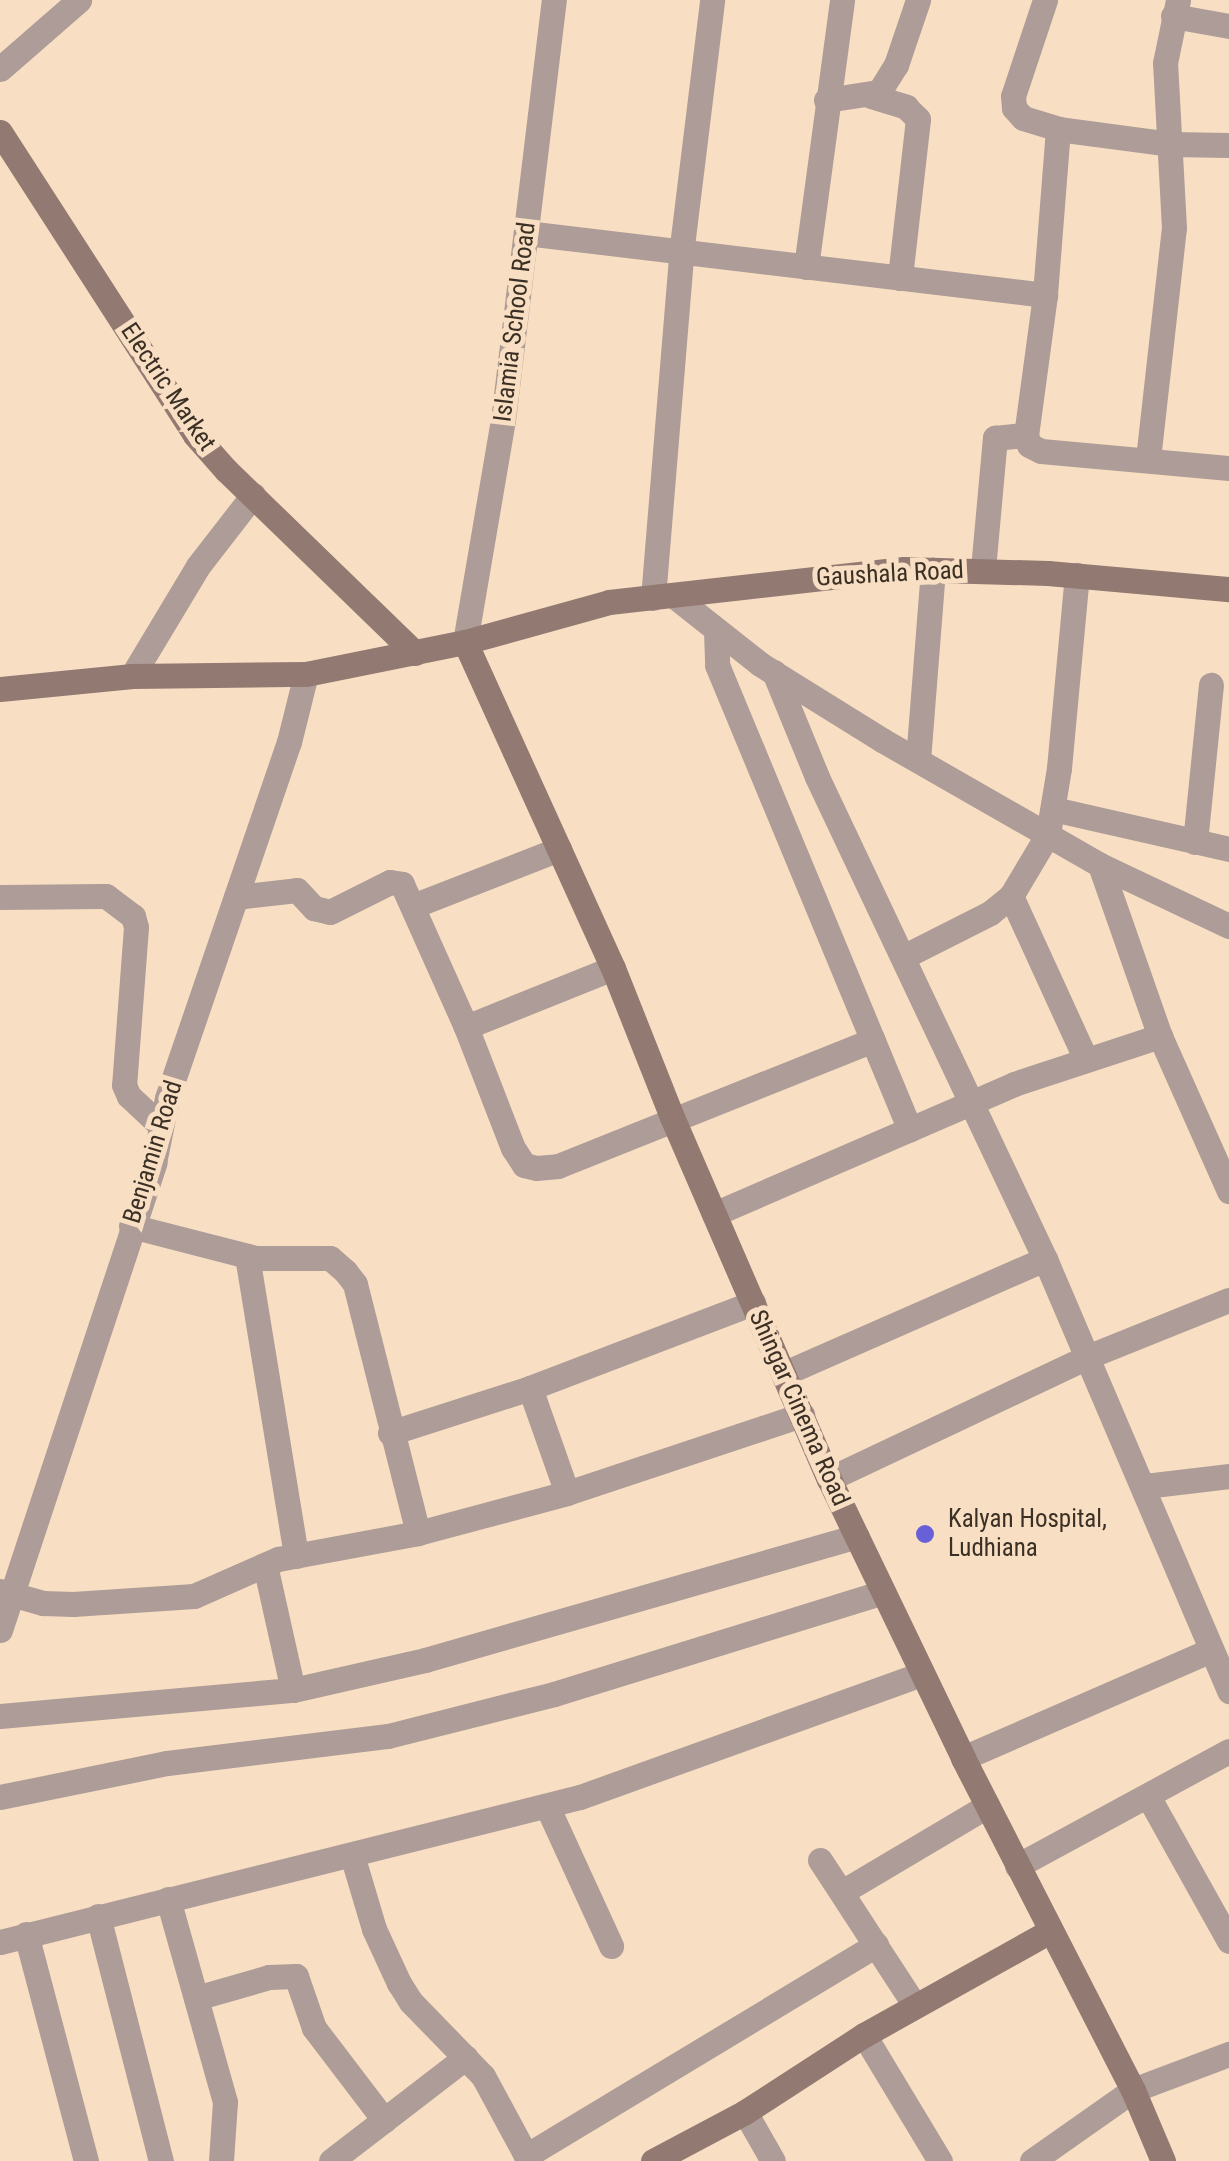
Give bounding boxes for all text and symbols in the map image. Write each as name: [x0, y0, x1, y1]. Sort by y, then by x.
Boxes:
street label: Islamia School Road: [488, 220, 542, 424]
street label: Electric Market: [114, 317, 222, 457]
street label: Gaushala Road: [815, 555, 965, 593]
street label: Benjamin Road: [117, 1077, 189, 1227]
street label: Shingar Cinema Road: [742, 1306, 856, 1510]
place label: Kalyan Hospital, Ludhiana: [948, 1505, 1107, 1564]
marker: Kalyan Hospital, Ludhiana: [912, 1521, 938, 1547]

